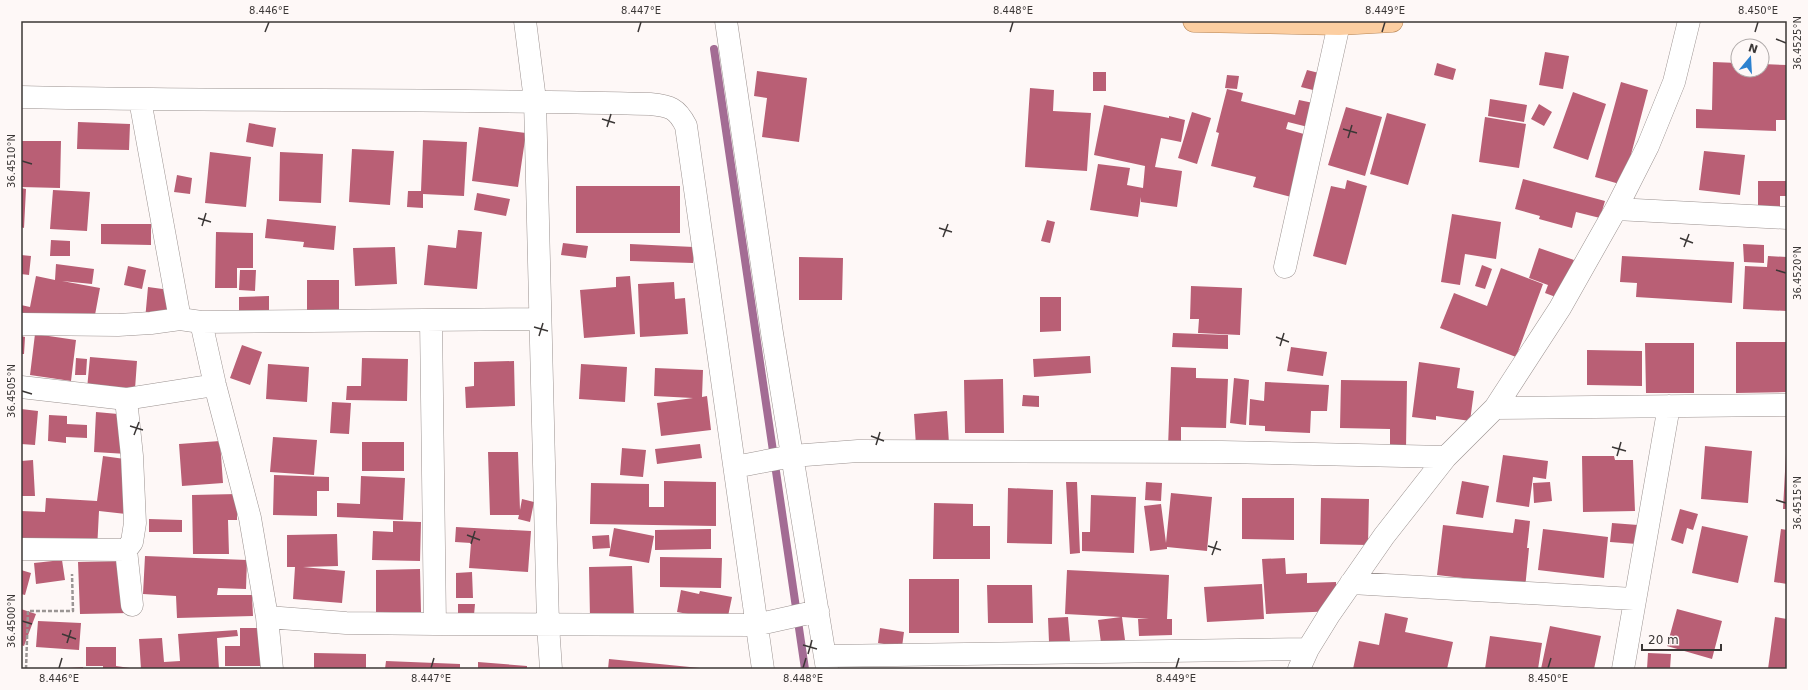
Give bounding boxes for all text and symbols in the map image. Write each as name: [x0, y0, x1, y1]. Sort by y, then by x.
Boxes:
text: 8.446°E: [249, 5, 289, 16]
text: 8.447°E: [621, 5, 661, 16]
text: 8.448°E: [993, 5, 1033, 16]
text: 8.449°E: [1365, 5, 1405, 16]
text: 8.450°E: [1738, 5, 1778, 16]
text: 36.4525°N: [1792, 16, 1803, 70]
north arrow: [1730, 38, 1770, 78]
text: N: [1747, 41, 1759, 57]
text: 36.4510°N: [6, 134, 17, 188]
text: 36.4520°N: [1792, 246, 1803, 300]
text: 36.4505°N: [6, 364, 17, 418]
text: 36.4515°N: [1792, 476, 1803, 530]
text: 36.4500°N: [6, 594, 17, 648]
scale bar: [1642, 626, 1721, 652]
text: 20 m: [1648, 633, 1679, 647]
text: 8.446°E: [39, 673, 79, 684]
text: 8.447°E: [411, 673, 451, 684]
text: 8.448°E: [783, 673, 823, 684]
text: 8.449°E: [1156, 673, 1196, 684]
text: 8.450°E: [1528, 673, 1568, 684]

